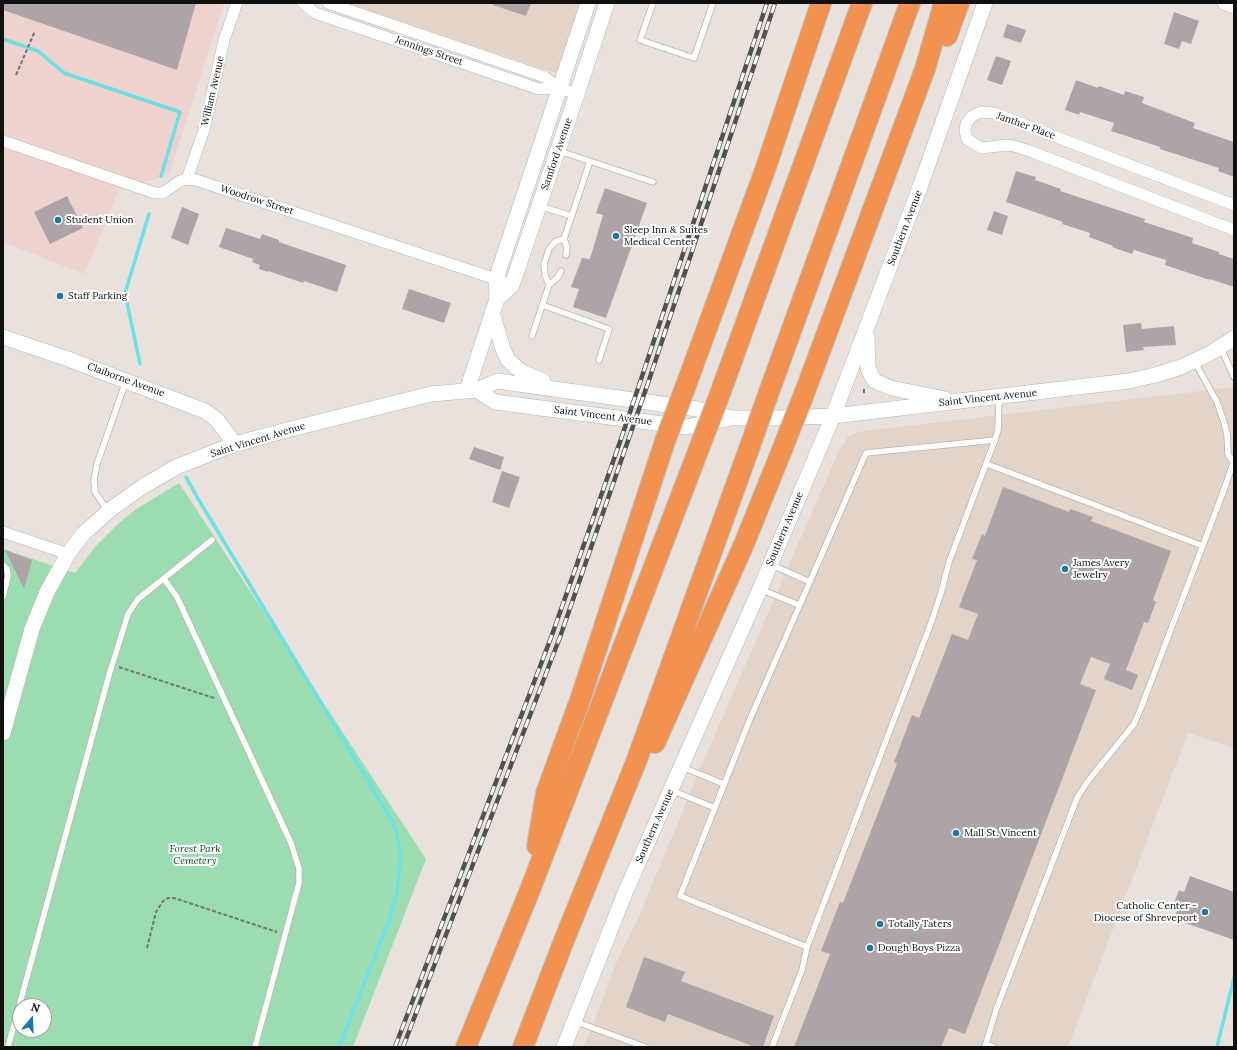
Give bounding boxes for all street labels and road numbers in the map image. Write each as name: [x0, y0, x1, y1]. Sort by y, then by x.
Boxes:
street label: Jennings Street: [393, 34, 465, 68]
street label: William Avenue: [199, 55, 227, 127]
street label: Janther Place: [995, 110, 1057, 142]
street label: Samford Avenue: [539, 116, 575, 192]
street label: Woodrow Street: [219, 183, 295, 217]
street label: Southern Avenue: [885, 189, 925, 267]
street label: Claiborne Avenue: [86, 360, 166, 400]
street label: Saint Vincent Avenue: [938, 387, 1038, 409]
street label: Saint Vincent Avenue: [553, 404, 653, 428]
street label: Saint Vincent Avenue: [209, 420, 307, 460]
street label: Southern Avenue: [764, 490, 806, 568]
street label: Southern Avenue: [633, 787, 677, 865]

